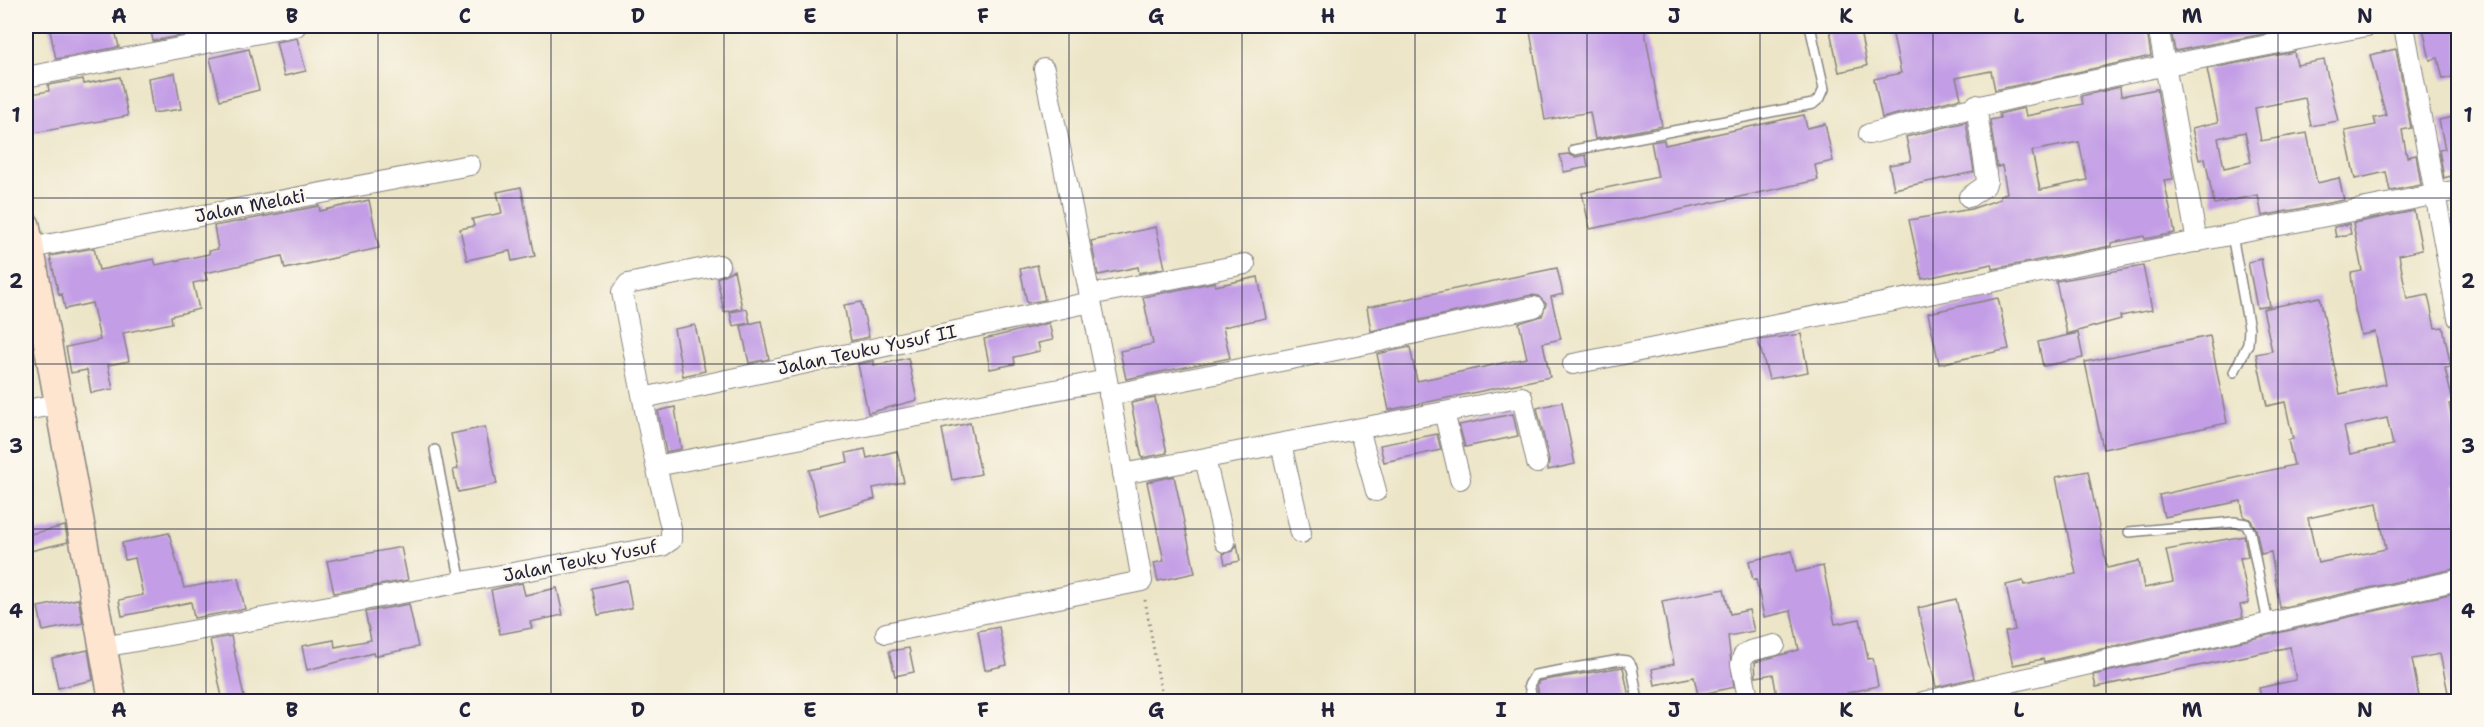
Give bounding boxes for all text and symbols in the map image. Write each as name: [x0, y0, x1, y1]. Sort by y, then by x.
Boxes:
text: A: [111, 3, 127, 29]
text: B: [286, 3, 298, 29]
text: C: [459, 3, 471, 29]
text: D: [631, 3, 645, 29]
text: E: [803, 3, 817, 29]
text: F: [977, 3, 989, 29]
text: G: [1148, 3, 1164, 29]
text: H: [1321, 3, 1335, 29]
text: I: [1495, 3, 1507, 29]
text: J: [1668, 3, 1681, 29]
text: K: [1839, 3, 1853, 29]
text: L: [2014, 3, 2025, 29]
text: M: [2182, 3, 2203, 29]
text: N: [2357, 3, 2373, 29]
text: 1: [11, 102, 21, 128]
text: 1: [2463, 102, 2473, 128]
street label: Jalan Melati: [193, 184, 307, 228]
text: 2: [9, 268, 23, 294]
text: 2: [2461, 268, 2475, 294]
street label: Jalan Teuku Yusuf II: [775, 319, 959, 381]
text: 3: [9, 433, 23, 459]
text: 3: [2461, 433, 2475, 459]
street label: Jalan Teuku Yusuf: [501, 534, 659, 588]
text: 4: [9, 598, 23, 624]
text: 4: [2461, 598, 2475, 624]
text: A: [111, 697, 127, 723]
text: B: [286, 697, 298, 723]
text: C: [459, 697, 471, 723]
text: D: [631, 697, 645, 723]
text: E: [803, 697, 817, 723]
text: F: [977, 697, 989, 723]
text: G: [1148, 697, 1164, 723]
text: H: [1321, 697, 1335, 723]
text: I: [1495, 697, 1507, 723]
text: J: [1668, 697, 1681, 723]
text: K: [1839, 697, 1853, 723]
text: L: [2014, 697, 2025, 723]
text: M: [2182, 697, 2203, 723]
text: N: [2357, 697, 2373, 723]

